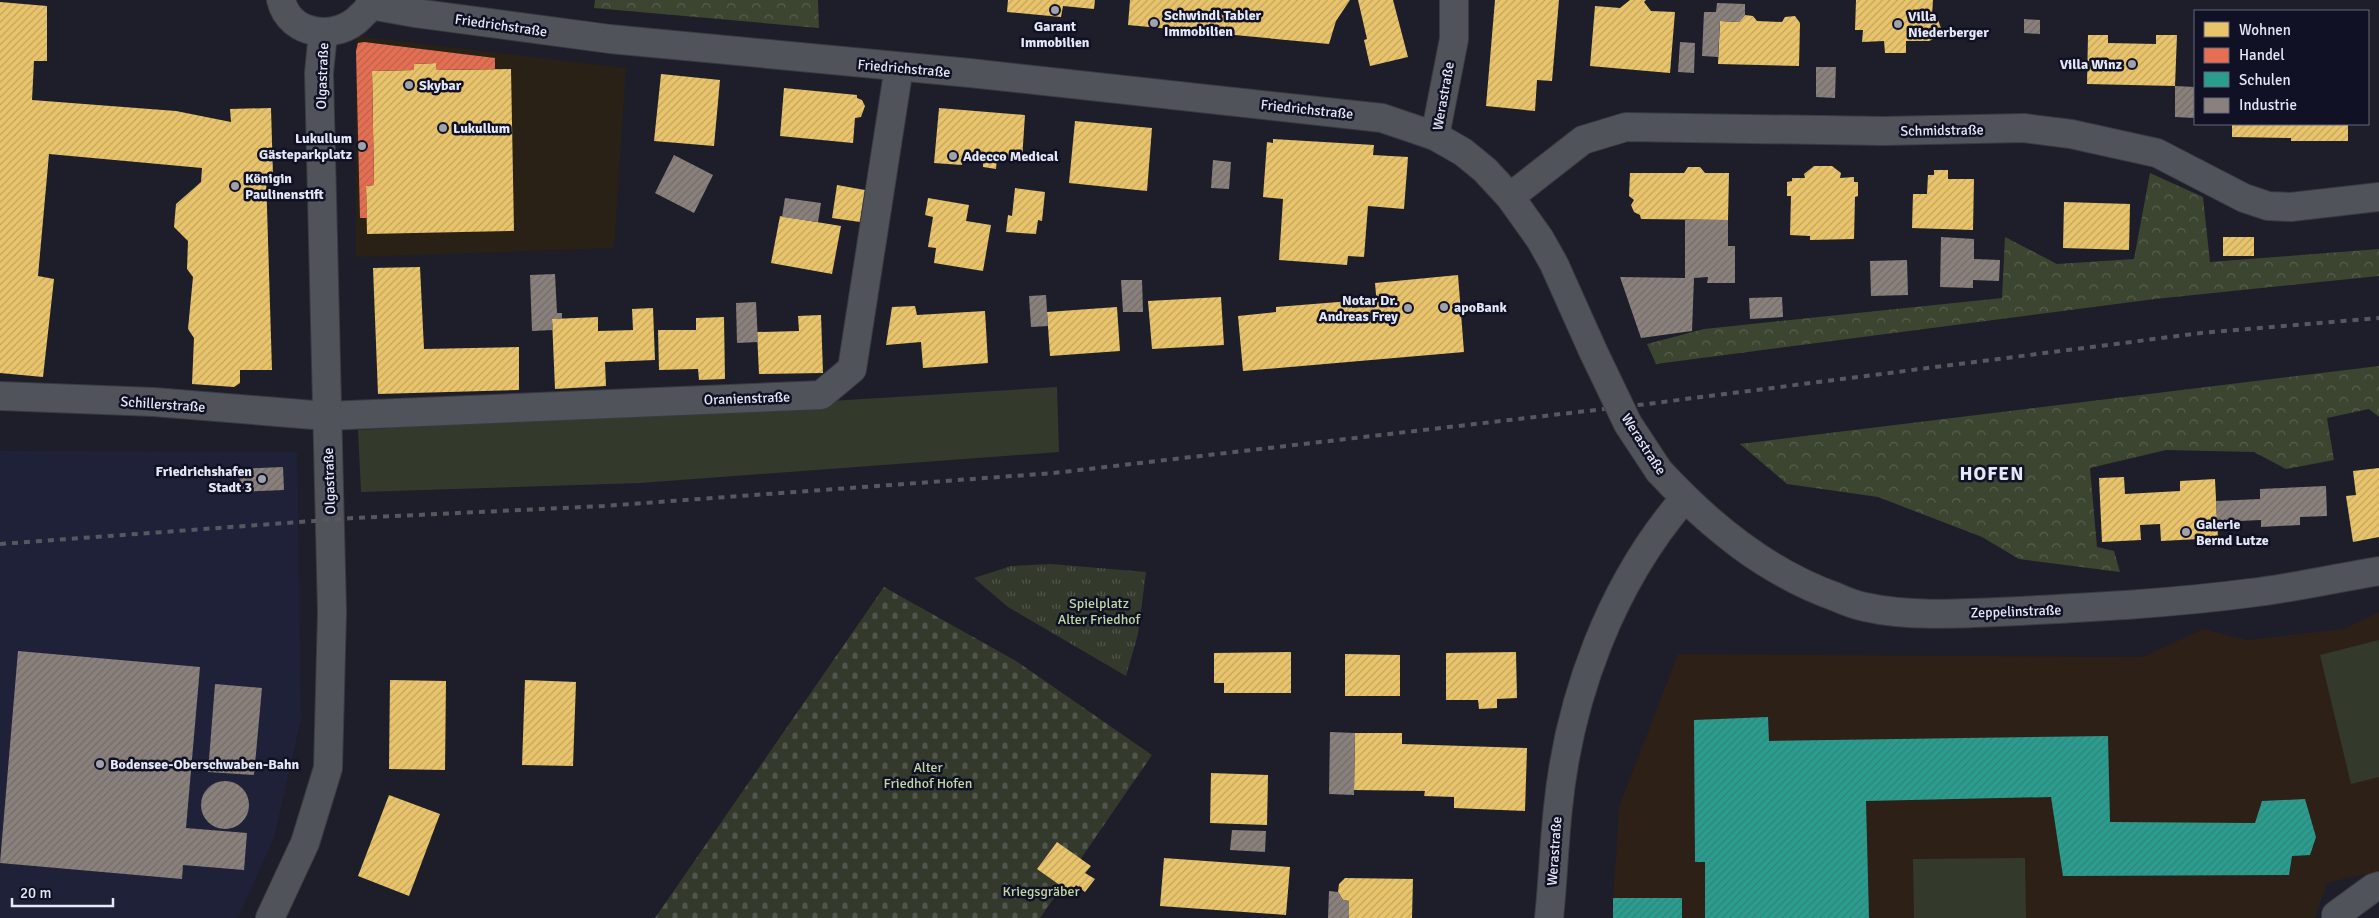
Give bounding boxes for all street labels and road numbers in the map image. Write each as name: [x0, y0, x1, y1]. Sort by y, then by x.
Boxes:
street label: Friedrichstraße: [454, 11, 548, 40]
street label: Olgastraße: [313, 42, 332, 110]
street label: Friedrichstraße: [857, 56, 951, 81]
street label: Werastraße: [1429, 60, 1458, 132]
street label: Friedrichstraße: [1260, 96, 1354, 123]
street label: Schmidstraße: [1900, 121, 1984, 140]
street label: Oranienstraße: [704, 388, 790, 409]
street label: Schillerstraße: [120, 393, 206, 416]
street label: Werastraße: [1618, 411, 1670, 478]
street label: Olgastraße: [320, 447, 339, 515]
street label: Zeppelinstraße: [1970, 601, 2062, 622]
street label: Werastraße: [1544, 816, 1565, 886]

